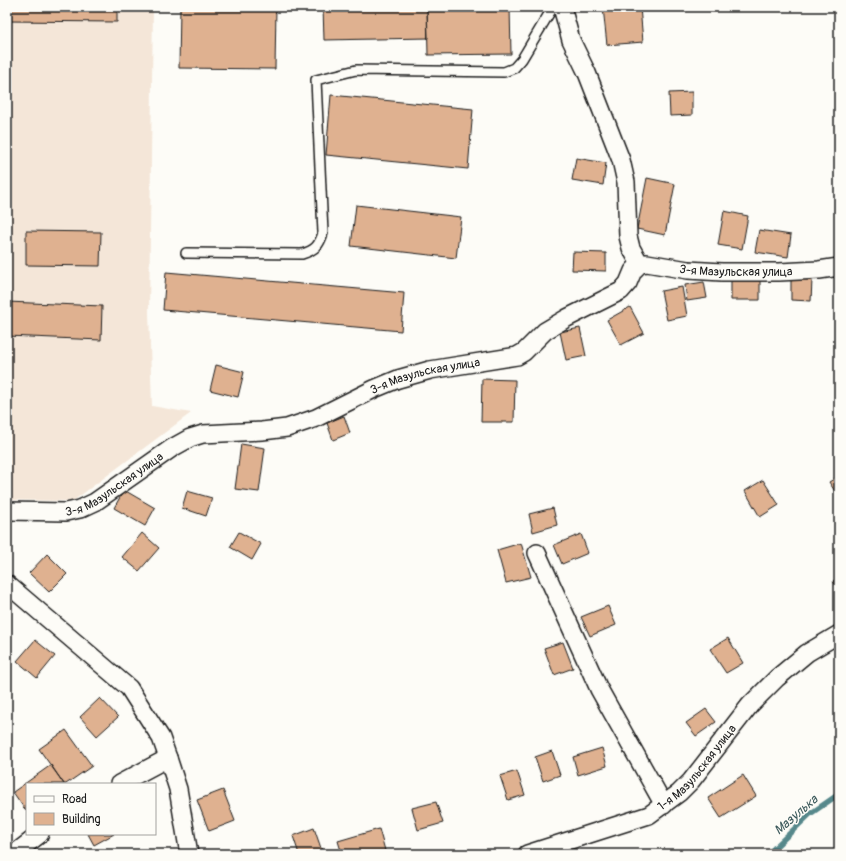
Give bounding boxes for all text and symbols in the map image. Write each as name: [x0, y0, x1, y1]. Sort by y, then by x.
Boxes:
street label: 3-я Мазульская улица: [678, 261, 793, 280]
street label: 3-я Мазульская улица: [368, 355, 481, 397]
street label: 3-я Мазульская улица: [64, 449, 167, 519]
street label: 1-я Мазульская улица: [655, 721, 740, 814]
legend: [26, 783, 156, 835]
water label: Мазулька: [771, 791, 822, 838]
text: Road: [62, 792, 87, 807]
text: Building: [62, 812, 101, 827]

